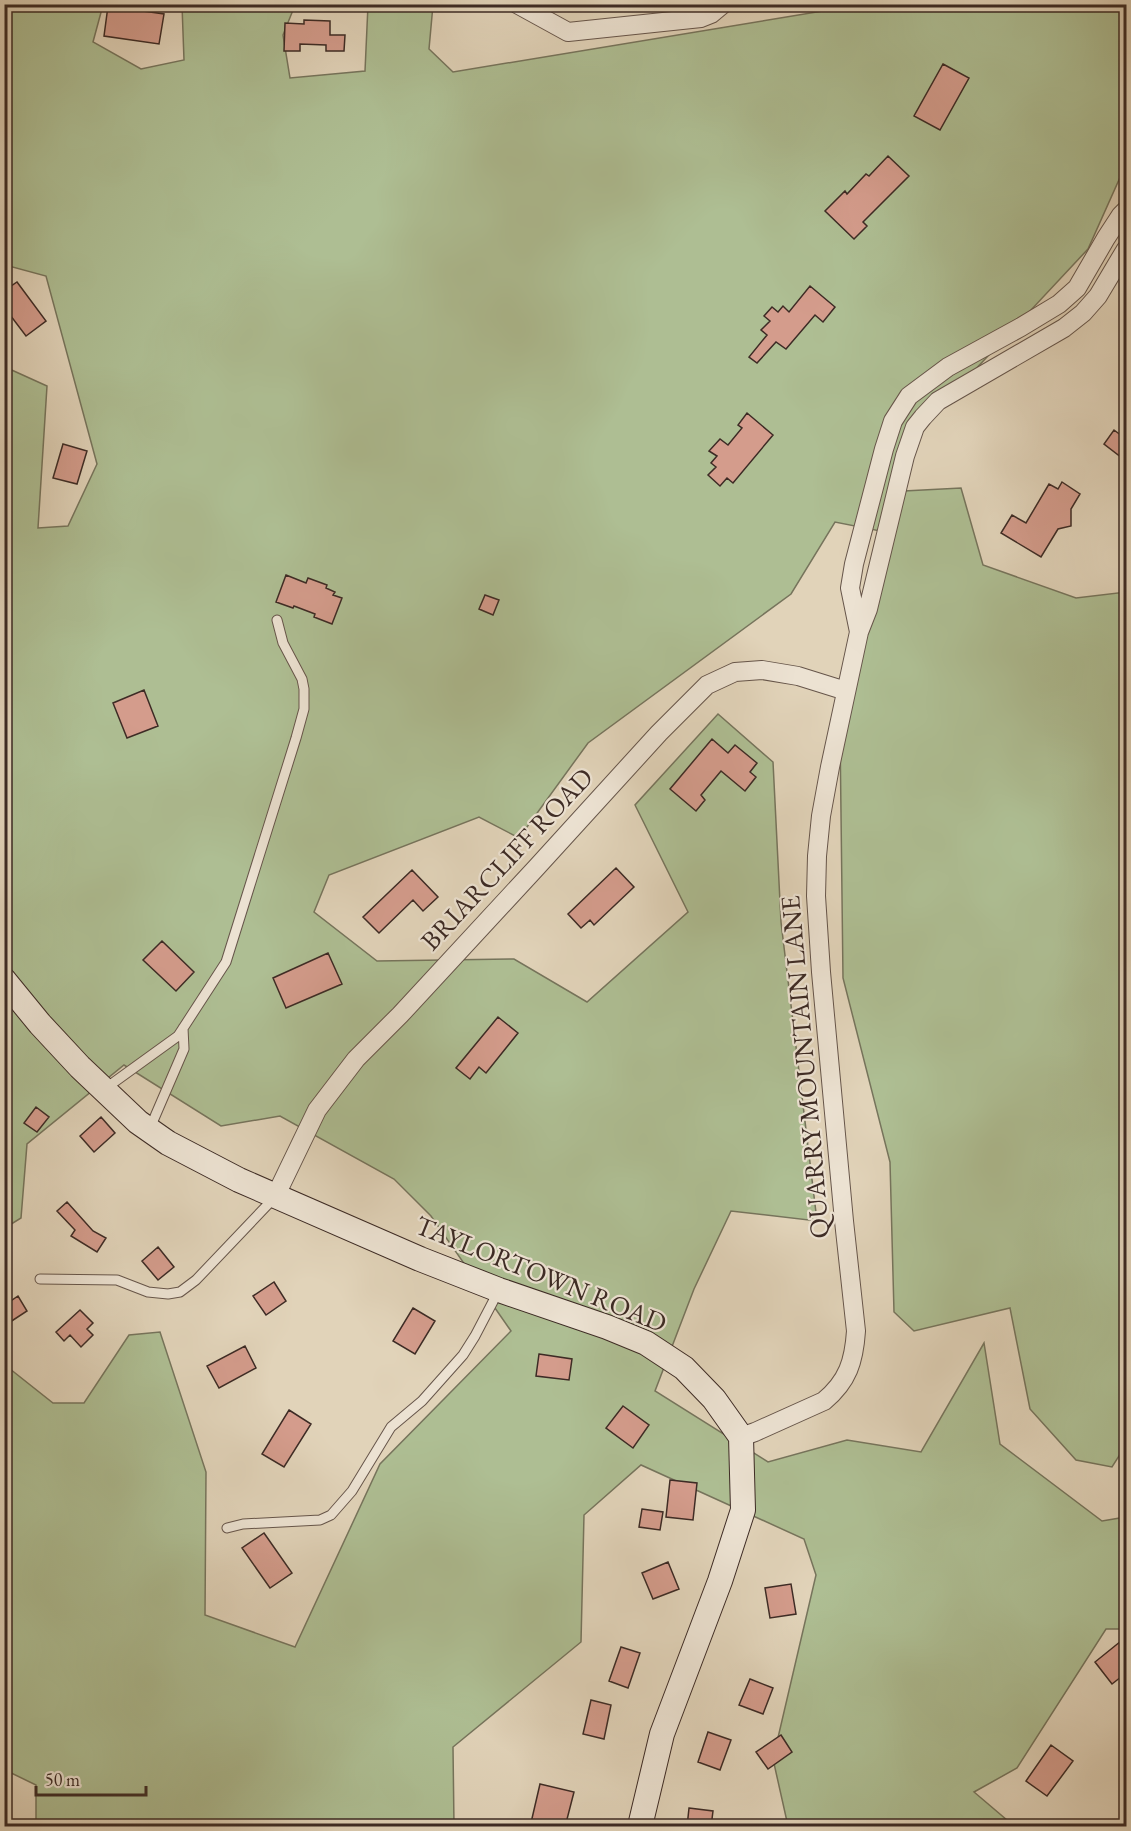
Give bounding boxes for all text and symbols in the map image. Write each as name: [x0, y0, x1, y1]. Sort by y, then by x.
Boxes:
street label: BRIARCLIFF ROAD: [413, 760, 600, 957]
street label: QUARRY MOUNTAIN LANE: [772, 894, 837, 1240]
street label: TAYLORTOWN ROAD: [410, 1207, 672, 1340]
scale bar: [36, 1759, 146, 1797]
text: 50 m: [45, 1768, 80, 1791]

